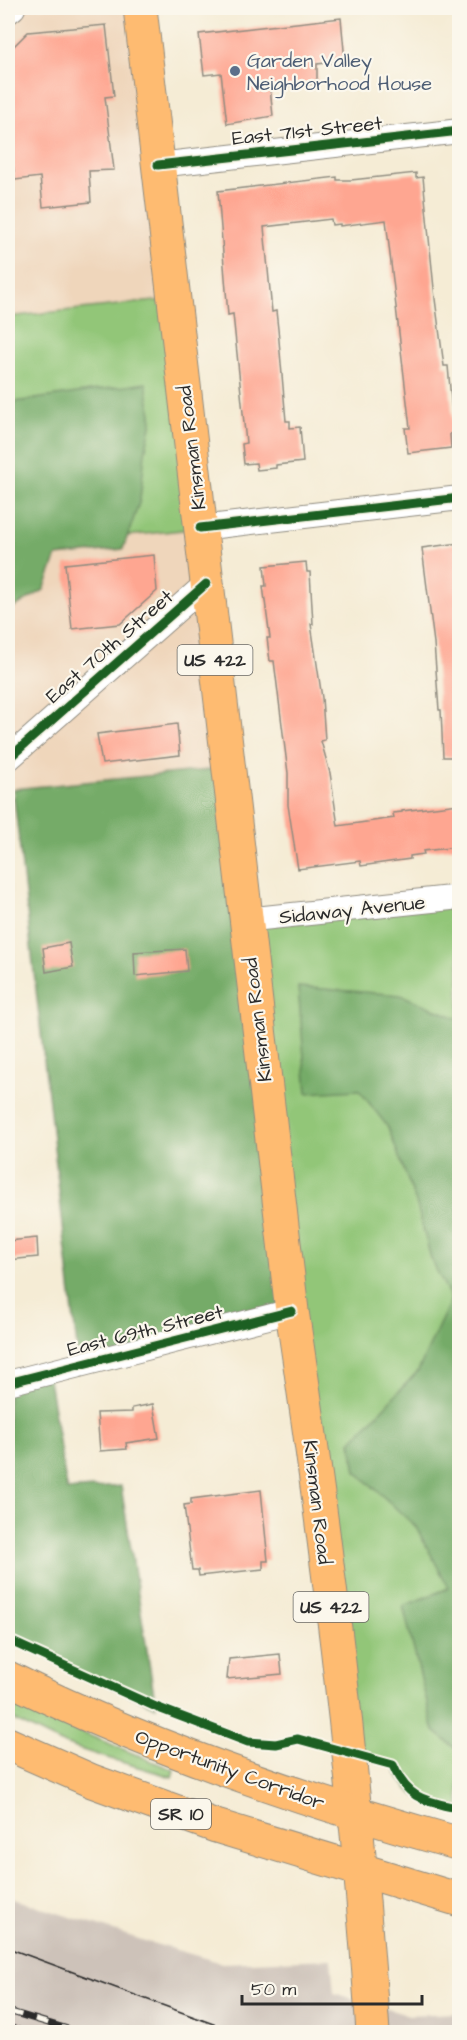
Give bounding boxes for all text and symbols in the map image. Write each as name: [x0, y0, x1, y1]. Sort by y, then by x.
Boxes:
place label: Garden Valley Neighborhood House: [247, 47, 432, 99]
marker: Garden Valley Neighborhood House: [228, 64, 242, 78]
street label: East 71st Street: [231, 109, 384, 153]
street label: Kinsman Road: [170, 384, 213, 512]
street label: East 70th Street: [40, 583, 180, 710]
road number: US 422: [178, 645, 252, 675]
street label: Sidaway Avenue: [278, 888, 427, 933]
street label: Kinsman Road: [236, 956, 279, 1084]
street label: East 69th Street: [64, 1298, 226, 1364]
street label: Kinsman Road: [296, 1438, 339, 1566]
road number: US 422: [294, 1592, 368, 1622]
street label: Opportunity Corridor: [131, 1723, 328, 1818]
road number: SR 10: [151, 1799, 211, 1829]
scale bar: [242, 1968, 422, 2006]
text: 50 m: [251, 1977, 296, 2002]

